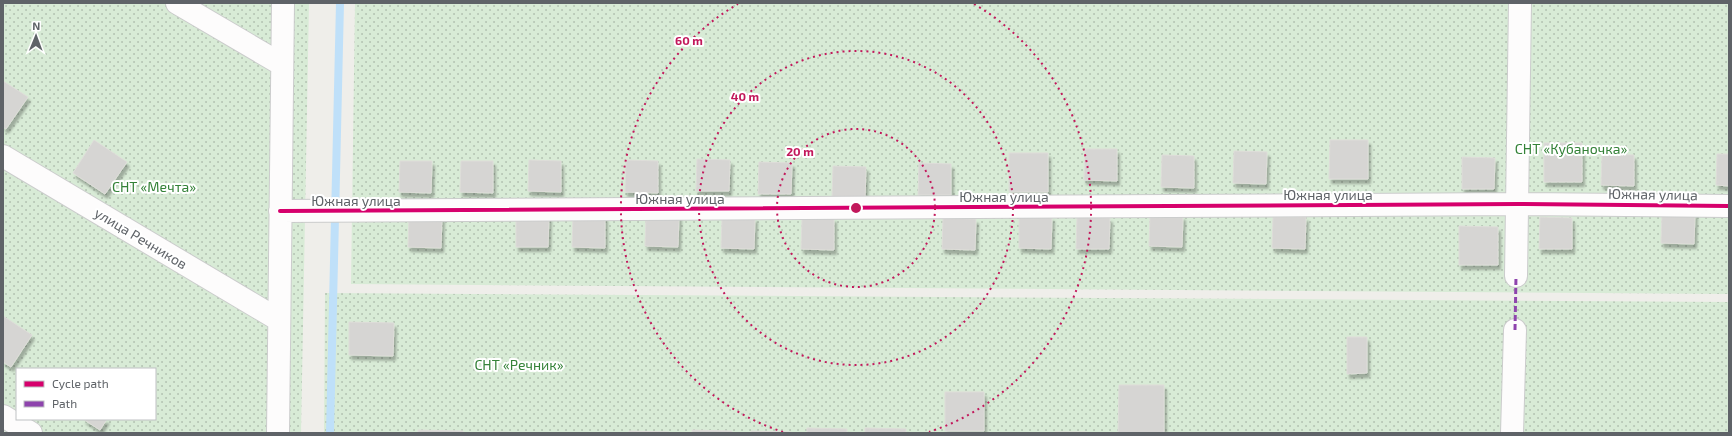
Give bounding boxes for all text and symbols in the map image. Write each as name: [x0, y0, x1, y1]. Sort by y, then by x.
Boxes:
north arrow: [16, 16, 56, 56]
text: N: [32, 19, 40, 32]
text: 60 m: [675, 33, 703, 47]
text: 40 m: [731, 89, 759, 103]
park label: СНТ «Кубаночка»: [1515, 140, 1627, 157]
text: 20 m: [786, 144, 814, 158]
park label: СНТ «Мечта»: [112, 178, 196, 195]
street label: Южная улица: [1608, 185, 1698, 203]
street label: Южная улица: [1283, 186, 1373, 203]
street label: Южная улица: [959, 188, 1049, 205]
street label: Южная улица: [635, 190, 725, 207]
street label: Южная улица: [311, 192, 401, 209]
centre of rings: [849, 201, 863, 215]
street label: улица Речников: [92, 204, 190, 272]
park label: СНТ «Речник»: [474, 356, 564, 373]
legend: [16, 368, 156, 420]
text: Cycle path: [52, 376, 109, 390]
text: Path: [52, 396, 77, 410]

